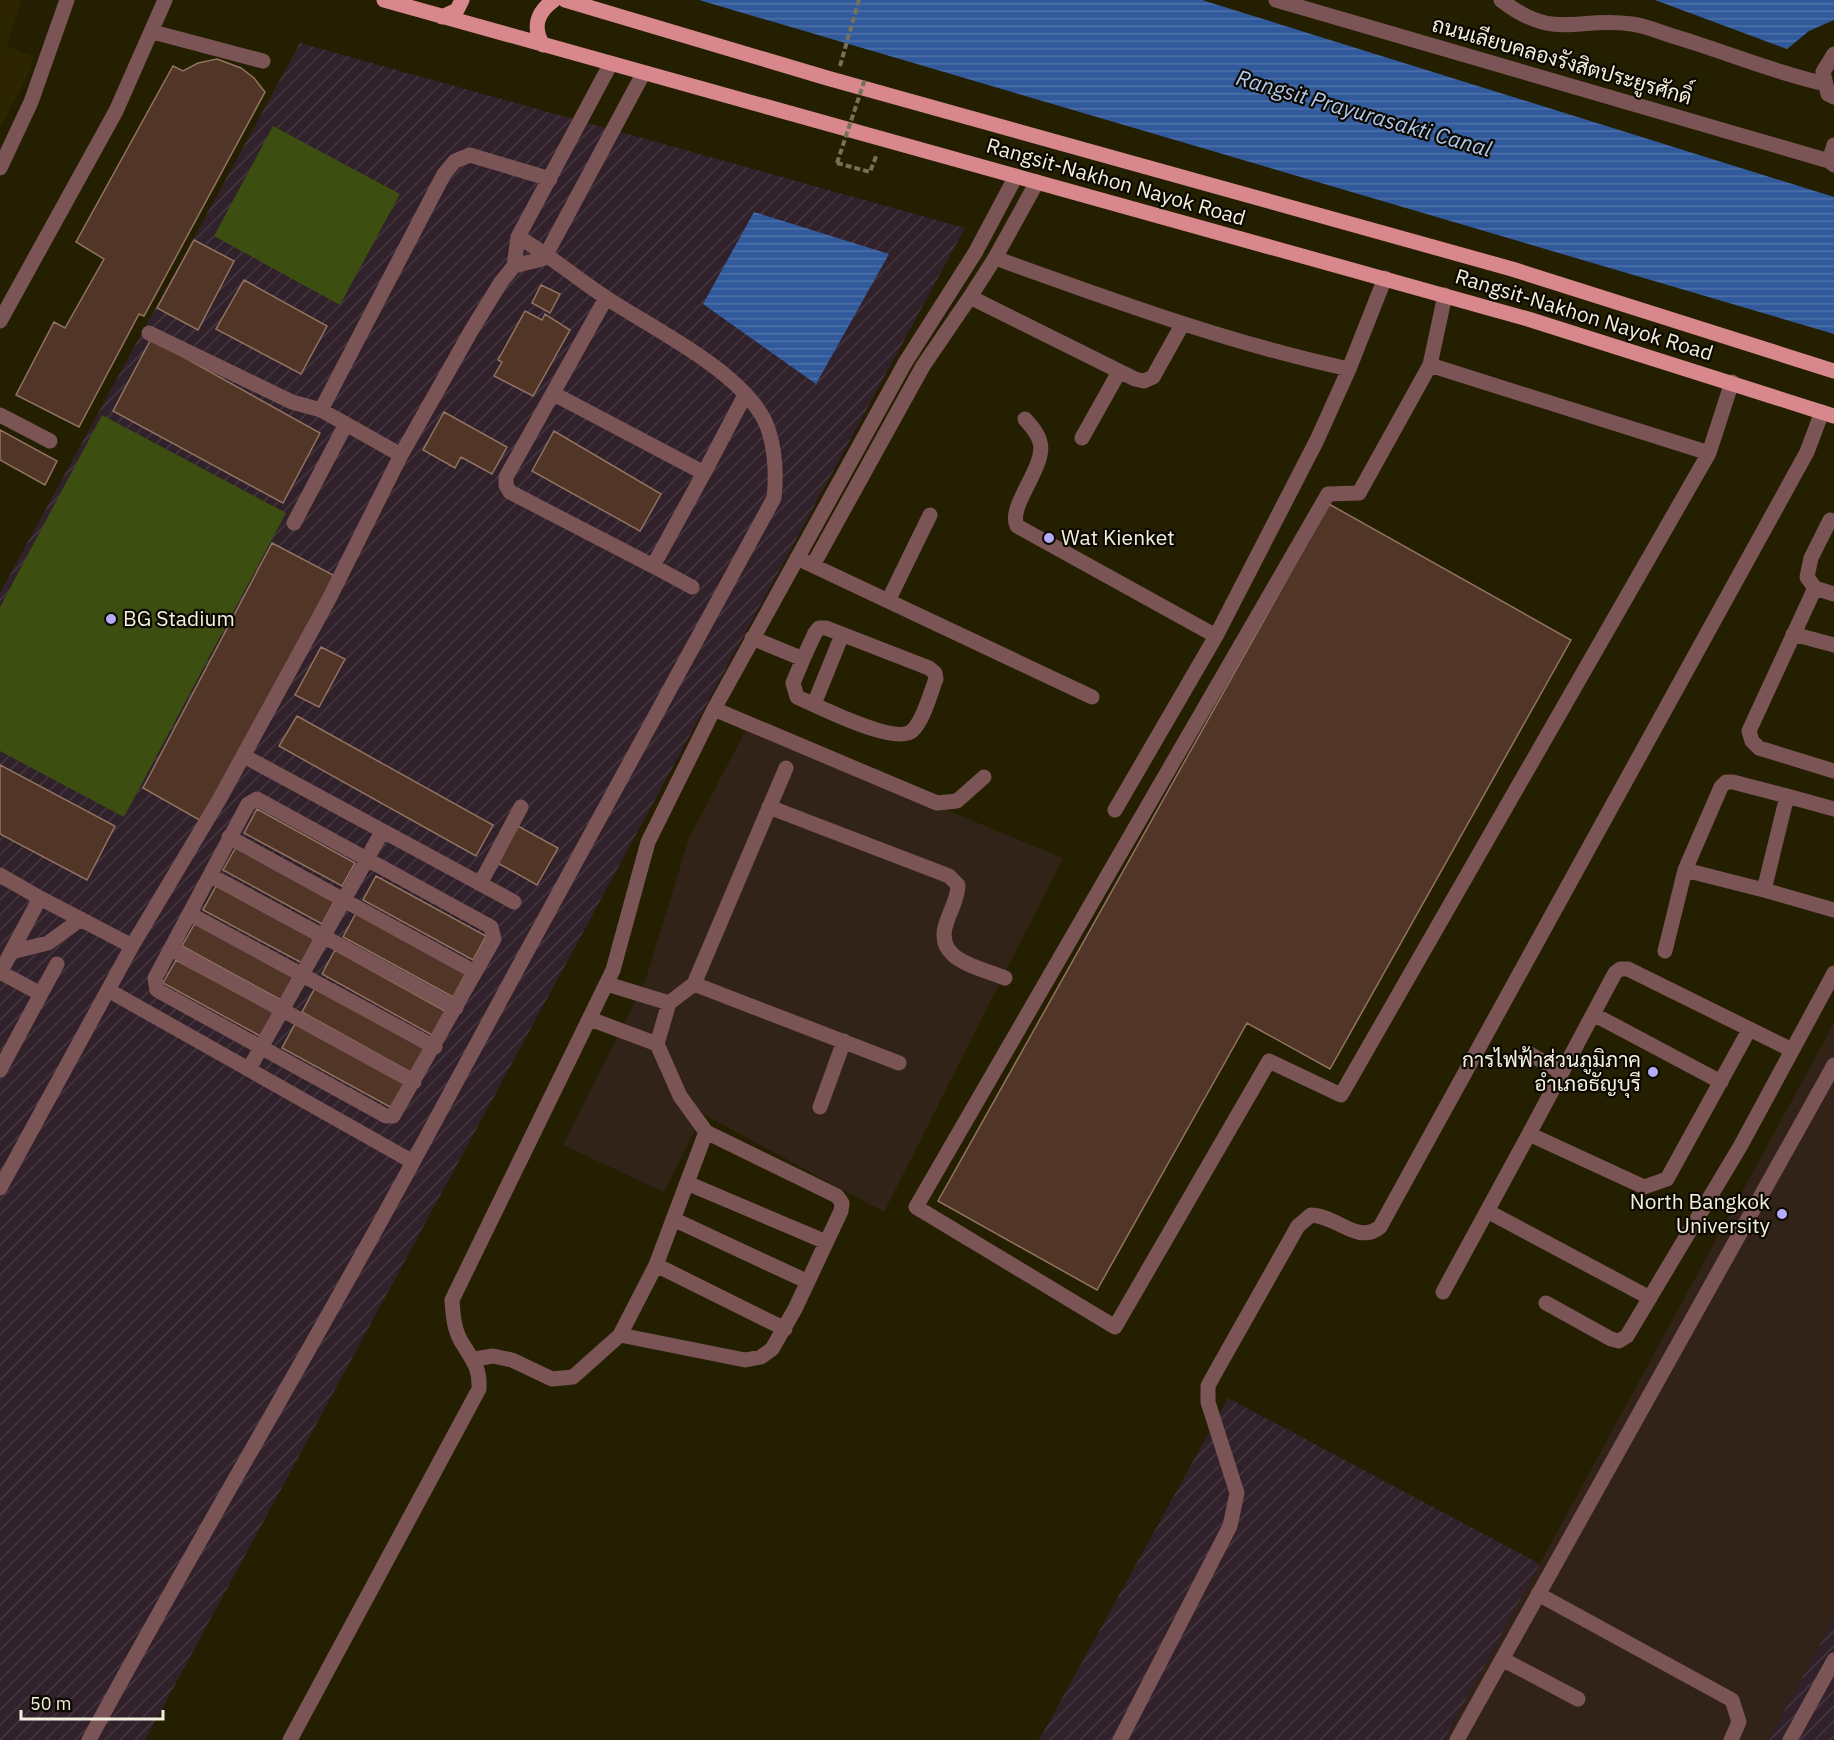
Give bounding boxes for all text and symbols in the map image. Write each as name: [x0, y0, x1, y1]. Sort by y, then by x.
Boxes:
street label: ถนนเลียบคลองรังสิตประยูรศักดิ์: [1429, 5, 1697, 112]
water label: Rangsit Prayurasakti Canal: [1233, 62, 1495, 163]
street label: Rangsit-Nakhon Nayok Road: [983, 131, 1249, 231]
street label: Rangsit-Nakhon Nayok Road: [1452, 261, 1717, 367]
place label: Wat Kienket: [1061, 523, 1175, 551]
marker: Wat Kienket: [1042, 531, 1056, 545]
place label: BG Stadium: [123, 604, 235, 632]
marker: BG Stadium: [104, 612, 118, 626]
place label: การไฟฟ้าส่วนภูมิภาค อำเภอธัญบุรี: [1462, 1045, 1641, 1098]
marker: การไฟฟ้าส่วนภูมิภาค อำเภอธัญบุรี: [1646, 1065, 1660, 1079]
place label: North Bangkok University: [1630, 1187, 1771, 1239]
marker: North Bangkok University: [1775, 1207, 1789, 1221]
scale bar: [21, 1683, 164, 1721]
text: 50 m: [30, 1692, 72, 1715]

